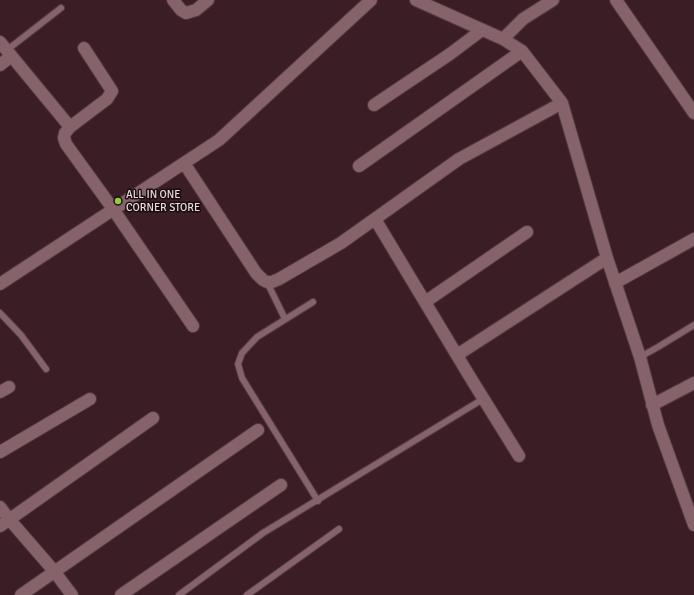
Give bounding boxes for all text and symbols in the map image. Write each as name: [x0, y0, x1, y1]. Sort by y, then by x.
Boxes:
place label: ALL IN ONE CORNER STORE: [126, 188, 200, 214]
marker: ALL IN ONE CORNER STORE: [113, 196, 123, 206]

